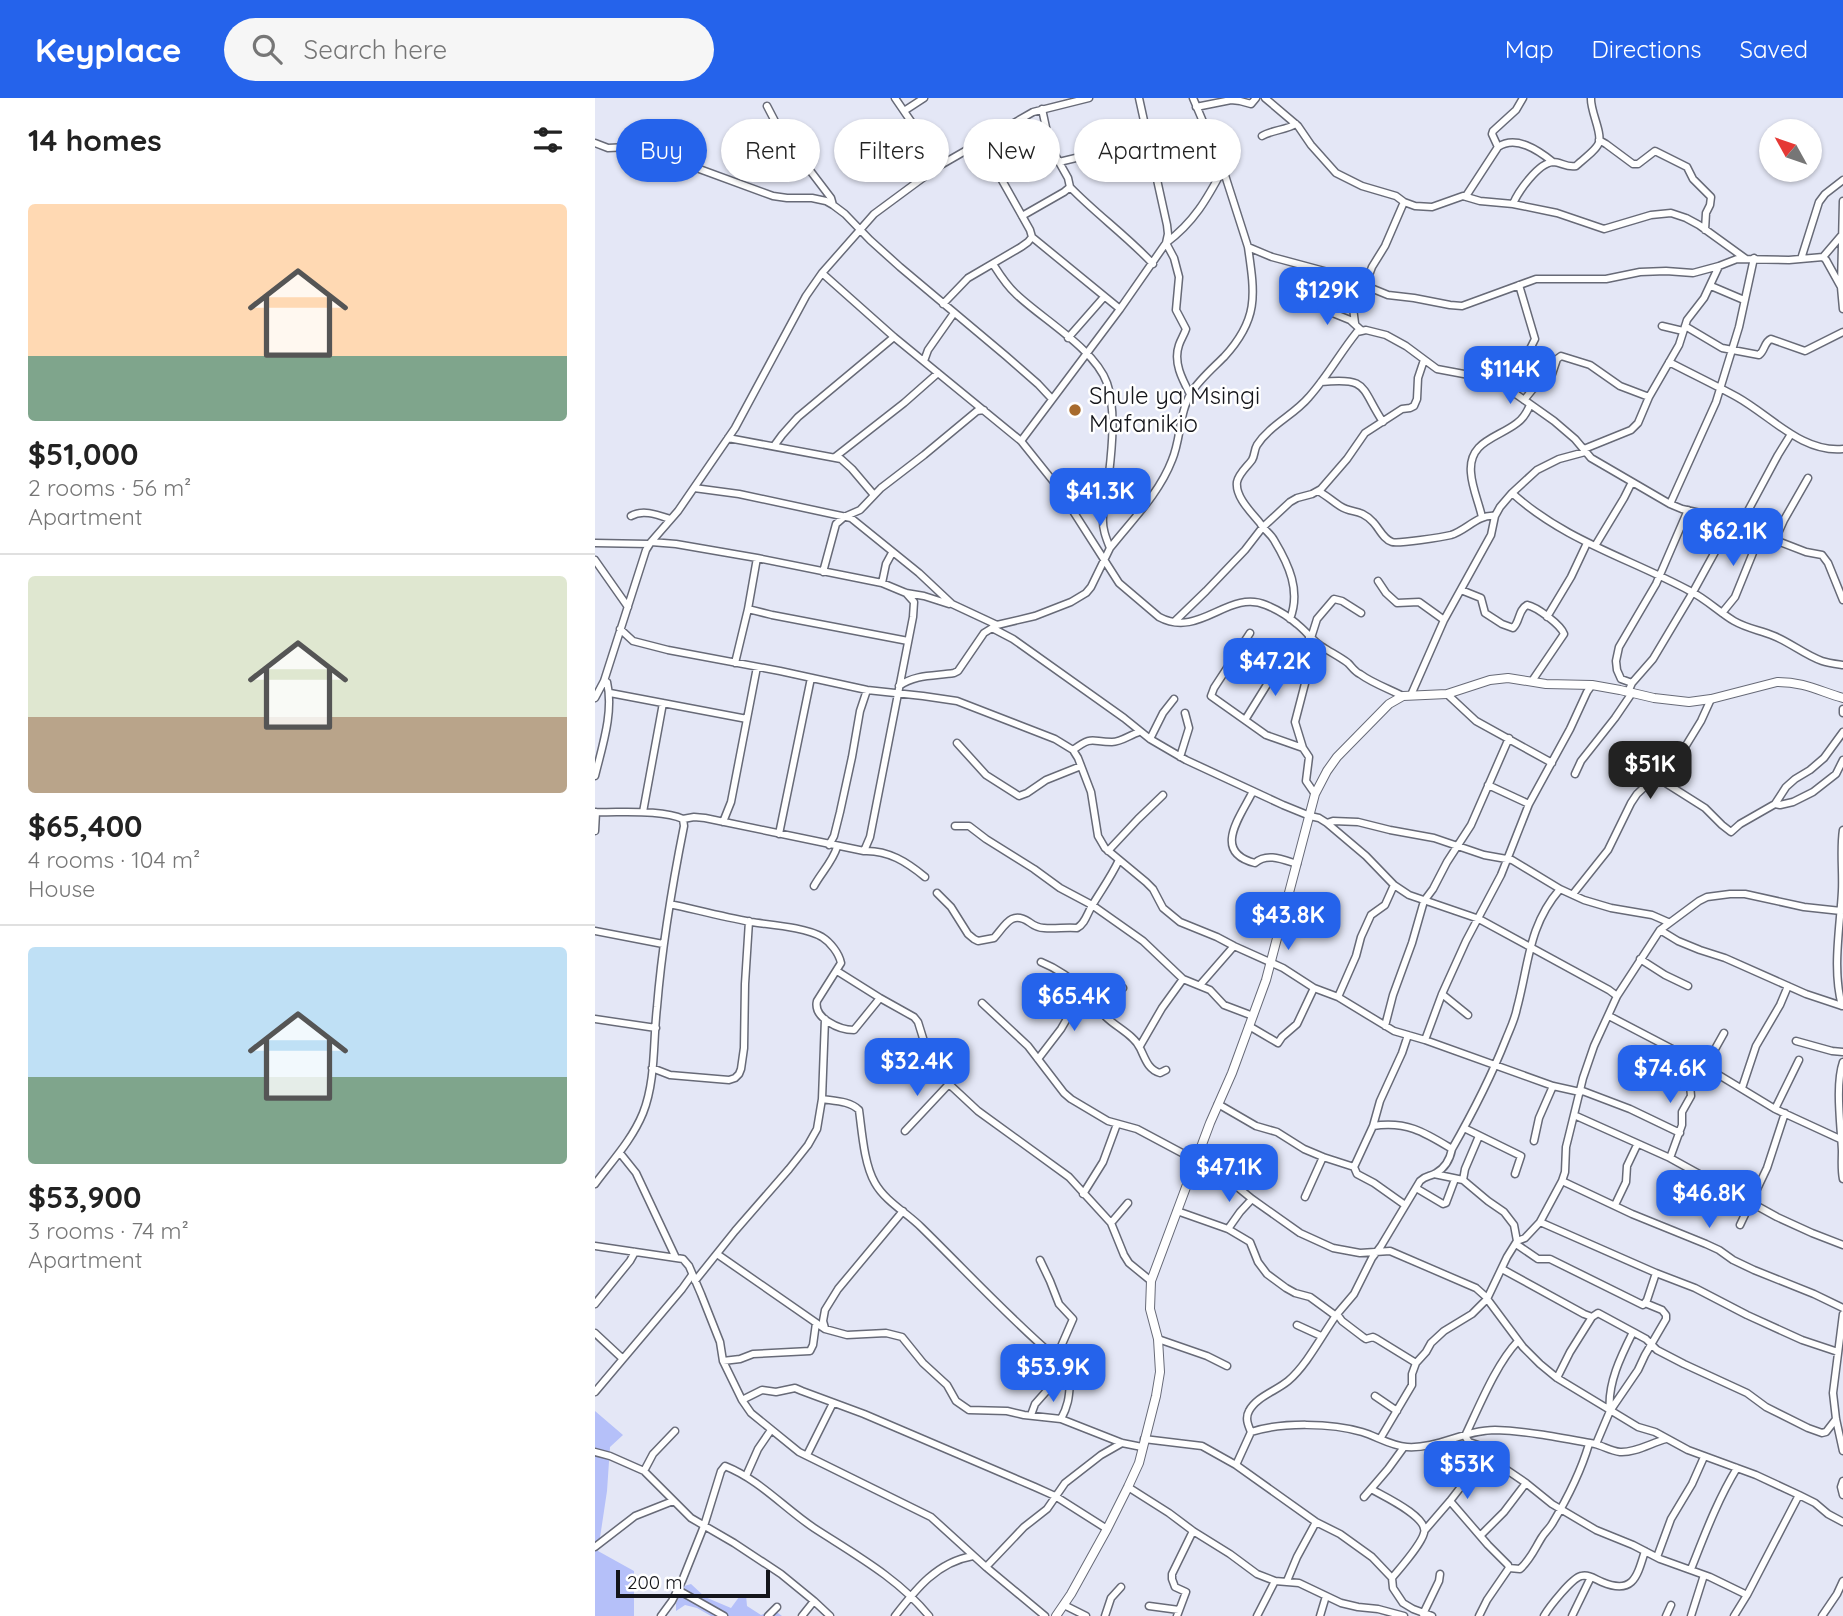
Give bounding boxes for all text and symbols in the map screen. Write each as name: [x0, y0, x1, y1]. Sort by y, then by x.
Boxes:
search box: [224, 18, 714, 81]
text: Keyplace: [35, 29, 182, 70]
icon: search: [248, 30, 286, 68]
text: Search here: [304, 33, 447, 66]
text: Map: [1505, 34, 1554, 64]
text: Directions: [1592, 34, 1702, 64]
text: Saved: [1740, 34, 1808, 64]
chip: Buy: [616, 119, 707, 182]
chip: Rent: [721, 119, 820, 182]
chip: Filters: [834, 119, 949, 182]
chip: New: [963, 119, 1060, 182]
chip: Apartment: [1074, 119, 1241, 182]
north arrow: [1759, 119, 1822, 182]
map controls: [1759, 119, 1822, 182]
text: 14 homes: [28, 121, 162, 159]
icon: filters: [529, 121, 567, 159]
icon: home: [235, 250, 361, 376]
pin: $129K: [1278, 268, 1376, 327]
text: $129K: [1295, 275, 1359, 304]
pin: $114K: [1461, 346, 1559, 406]
text: $114K: [1480, 354, 1540, 383]
place label: Shule ya Msingi Mafanikio: [1089, 380, 1260, 438]
marker: Shule ya Msingi Mafanikio: [1067, 402, 1083, 418]
text: $51,000: [28, 435, 138, 473]
pin: $41.3K: [1043, 468, 1157, 528]
text: 2 rooms · 56 m²: [28, 473, 191, 502]
text: $41.3K: [1066, 476, 1134, 505]
text: Apartment: [28, 502, 142, 531]
pin: $62.1K: [1676, 508, 1790, 568]
text: $62.1K: [1699, 516, 1767, 545]
icon: home: [235, 622, 361, 748]
pin: $47.2K: [1218, 638, 1332, 698]
text: $47.2K: [1239, 646, 1311, 675]
pin: $51K: [1609, 742, 1691, 801]
text: $51K: [1625, 749, 1676, 778]
text: $65,400: [28, 807, 143, 845]
text: 4 rooms · 104 m²: [28, 845, 200, 874]
text: House: [28, 874, 95, 903]
pin: $43.8K: [1231, 892, 1345, 952]
text: $43.8K: [1251, 900, 1325, 929]
pin: $65.4K: [1017, 974, 1131, 1033]
text: $65.4K: [1038, 981, 1110, 1010]
icon: home: [235, 993, 361, 1119]
pin: $32.4K: [860, 1038, 974, 1098]
text: $32.4K: [881, 1046, 953, 1075]
pin: $74.6K: [1613, 1046, 1727, 1105]
text: $74.6K: [1634, 1053, 1706, 1082]
pin: $47.1K: [1172, 1144, 1286, 1204]
text: $47.1K: [1196, 1152, 1262, 1181]
pin: $46.8K: [1652, 1170, 1766, 1230]
text: $53,900: [28, 1178, 141, 1216]
text: $46.8K: [1672, 1178, 1746, 1207]
text: 3 rooms · 74 m²: [28, 1216, 189, 1245]
text: Apartment: [28, 1245, 142, 1274]
pin: $53.9K: [996, 1344, 1110, 1404]
text: $53.9K: [1016, 1352, 1090, 1381]
pin: $53K: [1426, 1442, 1508, 1501]
text: $53K: [1440, 1449, 1494, 1478]
scale bar: [616, 1567, 770, 1599]
text: 200 m: [627, 1570, 683, 1594]

